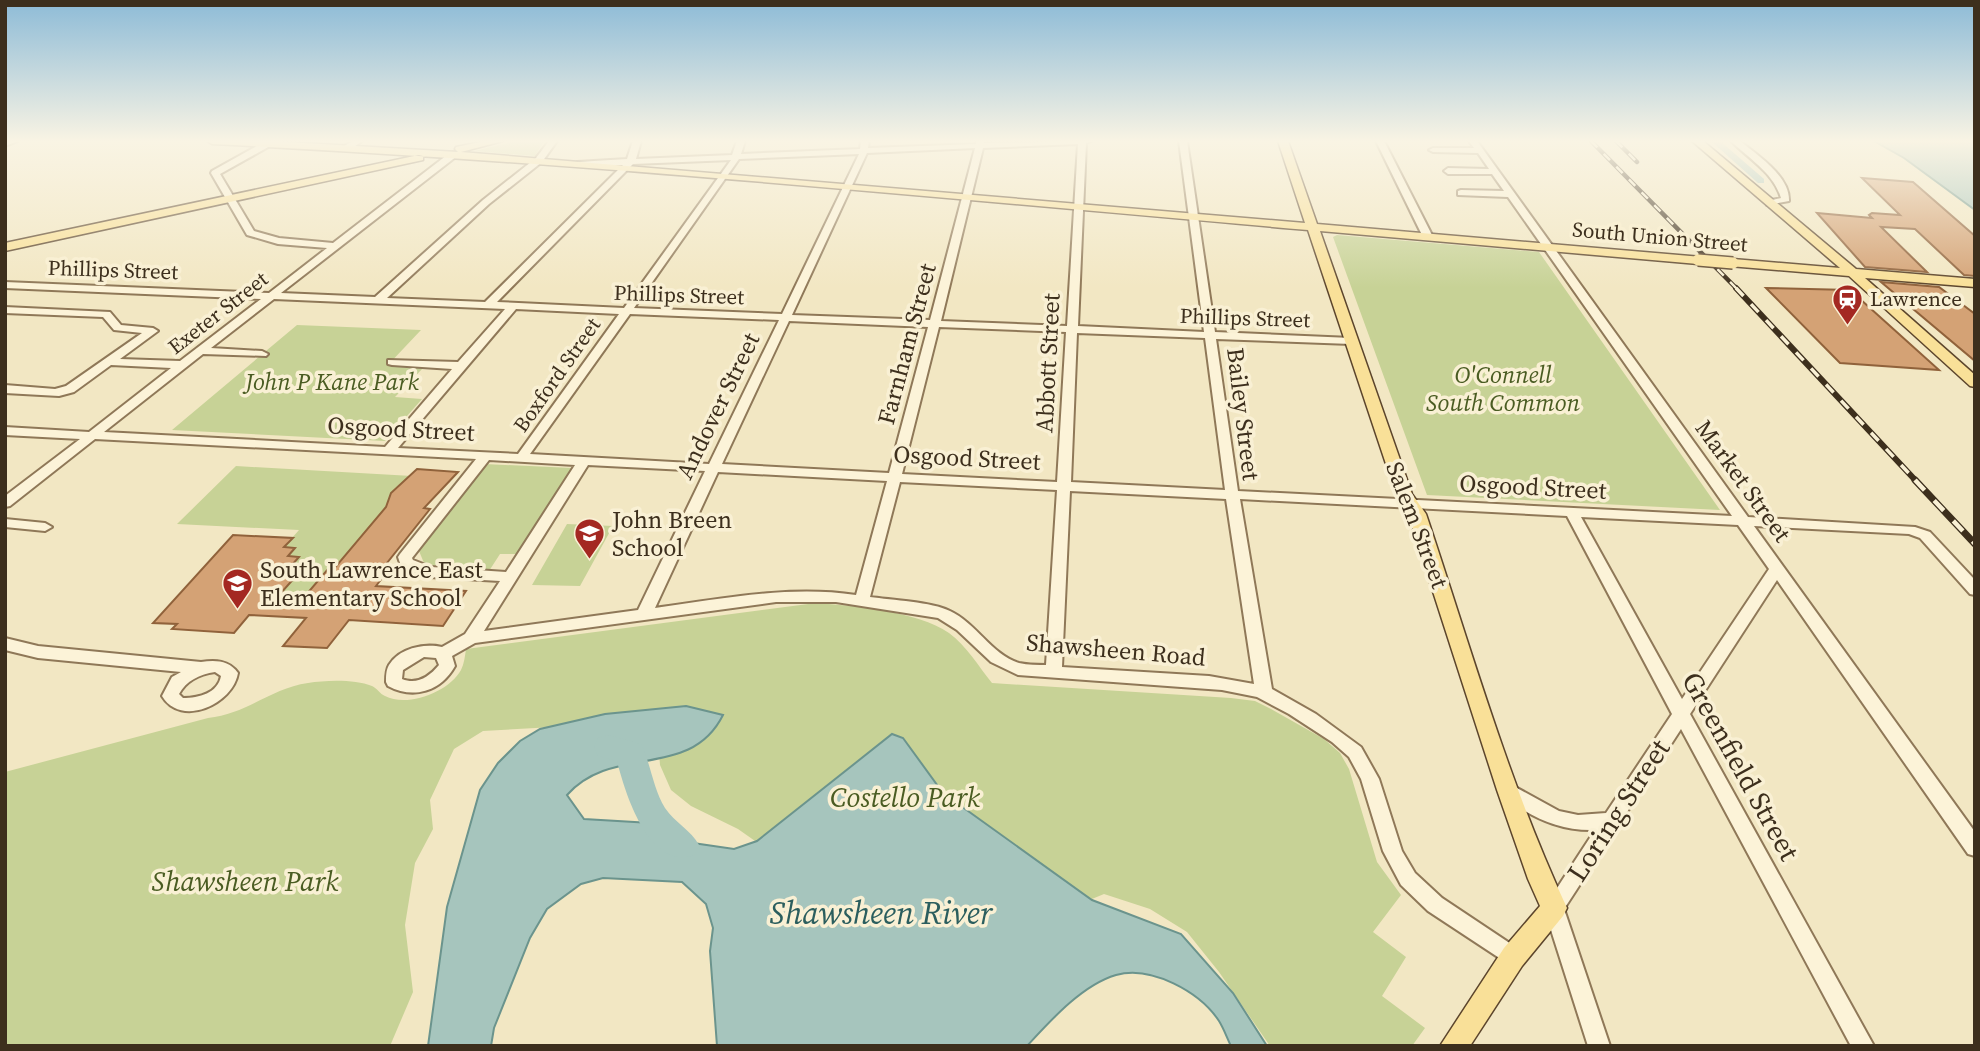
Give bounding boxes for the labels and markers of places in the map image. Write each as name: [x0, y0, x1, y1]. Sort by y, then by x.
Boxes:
station icon: Lawrence: [1830, 282, 1864, 326]
place label: Lawrence: [1870, 284, 1962, 313]
place label: John Breen School: [611, 503, 732, 564]
school or university icon: John Breen School: [572, 517, 606, 561]
place label: South Lawrence East Elementary School: [260, 553, 483, 614]
school or university icon: South Lawrence East Elementary School: [220, 567, 254, 611]

